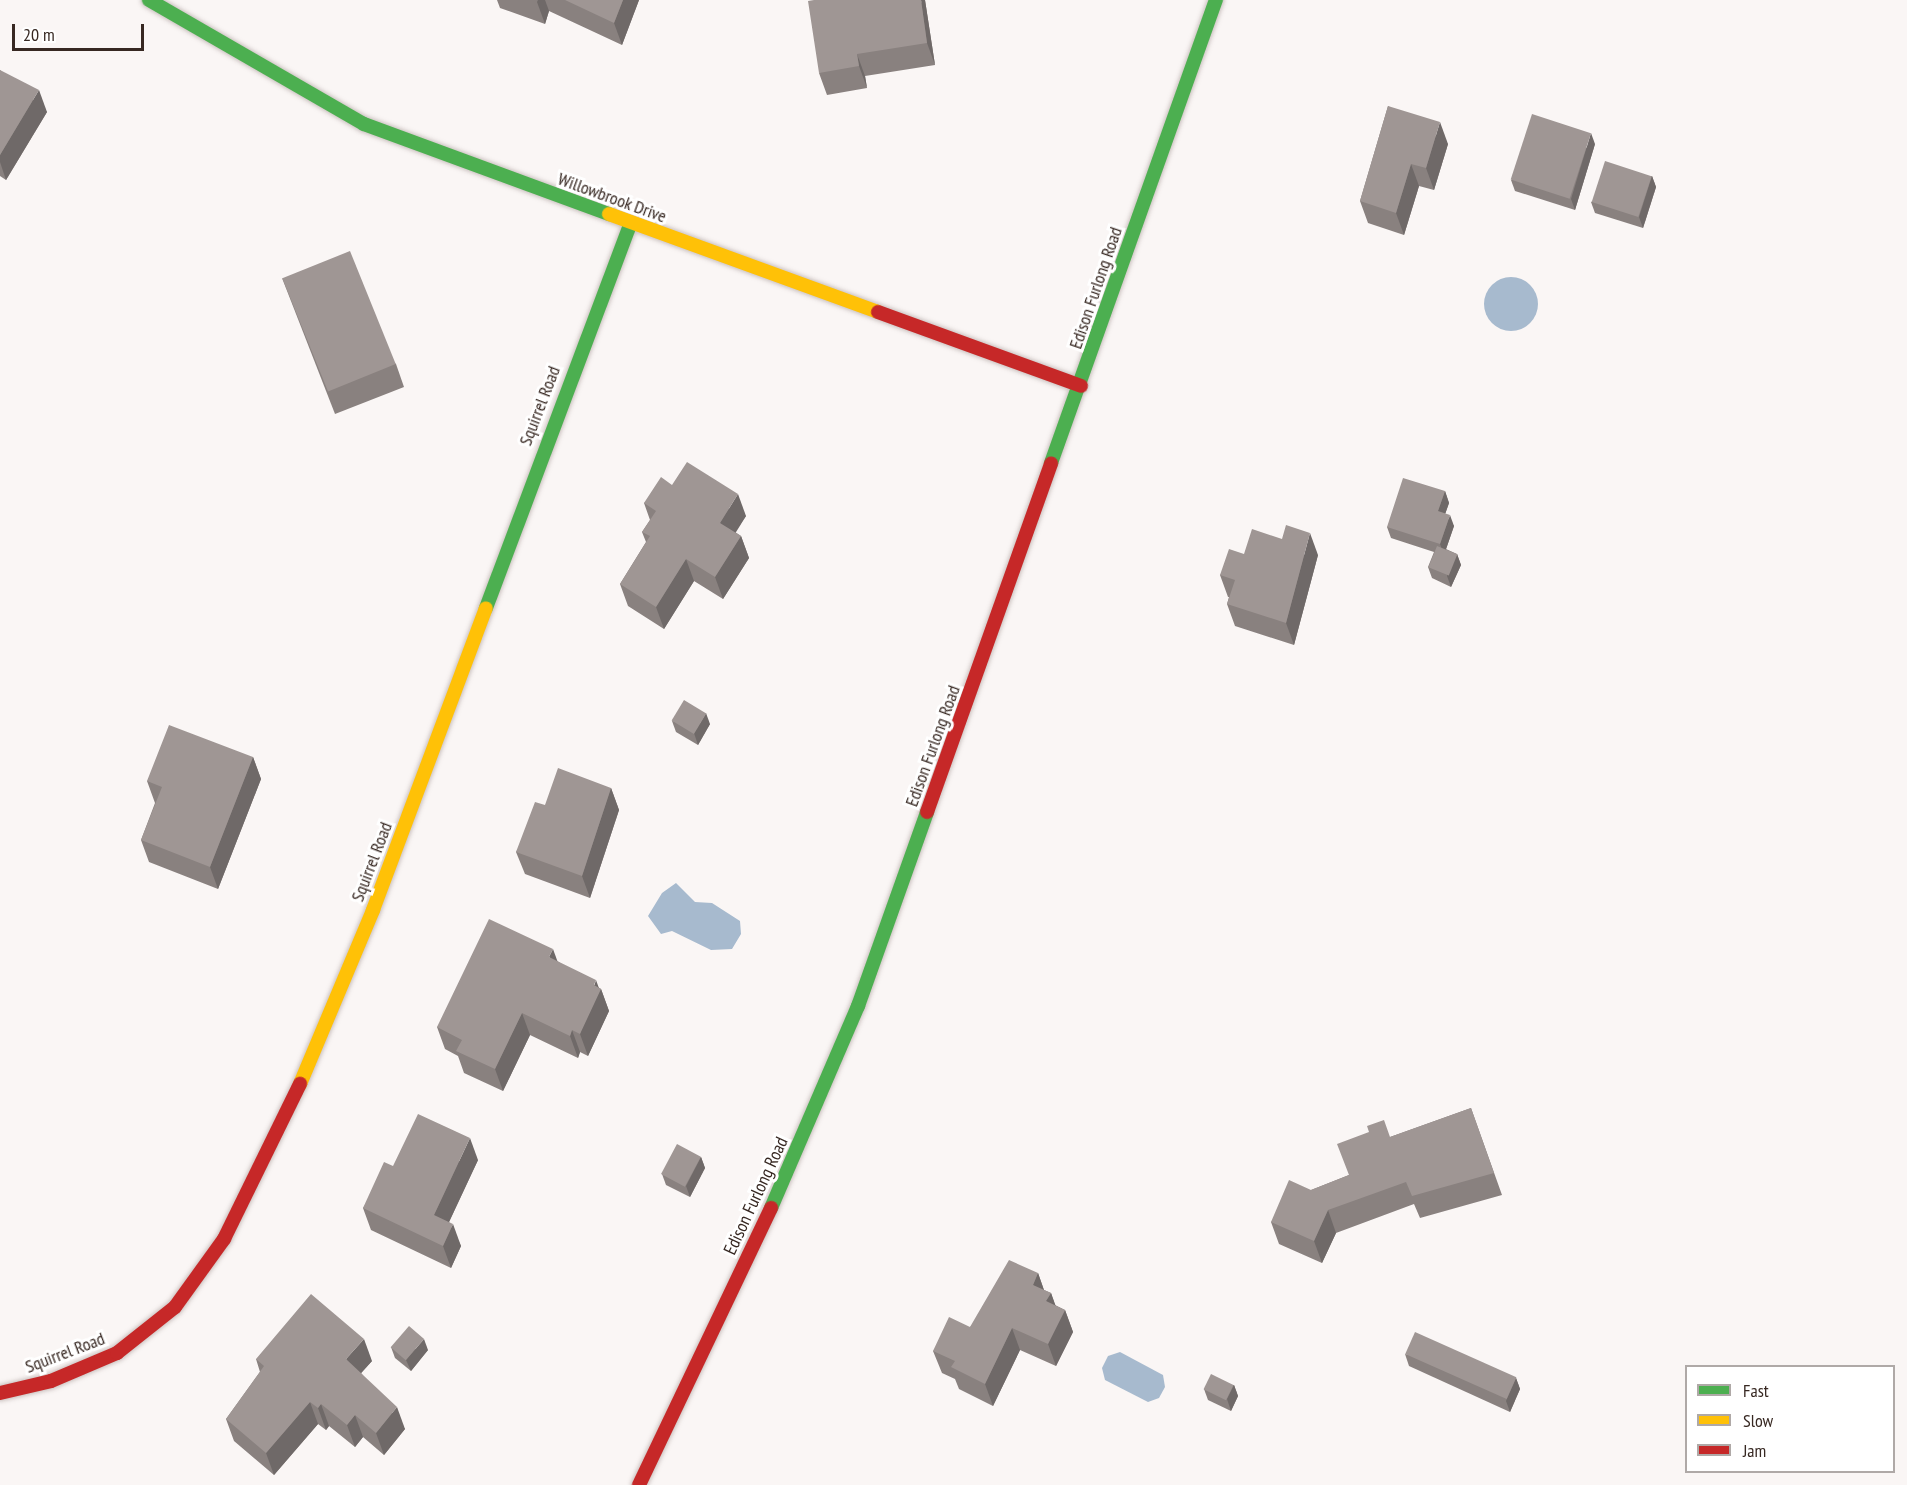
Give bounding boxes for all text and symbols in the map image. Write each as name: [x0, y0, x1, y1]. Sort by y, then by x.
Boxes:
scale bar: [15, 12, 147, 50]
text: 20 m: [23, 23, 55, 46]
street label: Willowbrook Drive: [555, 168, 669, 228]
street label: Edison Furlong Road: [1065, 224, 1127, 352]
street label: Squirrel Road: [515, 363, 565, 449]
street label: Edison Furlong Road: [901, 682, 965, 810]
street label: Squirrel Road: [347, 819, 397, 905]
street label: Edison Furlong Road: [719, 1134, 793, 1258]
street label: Squirrel Road: [22, 1328, 108, 1378]
legend: [1685, 1365, 1895, 1473]
text: Fast: [1743, 1379, 1769, 1402]
text: Slow: [1743, 1409, 1773, 1432]
text: Jam: [1743, 1439, 1766, 1462]

